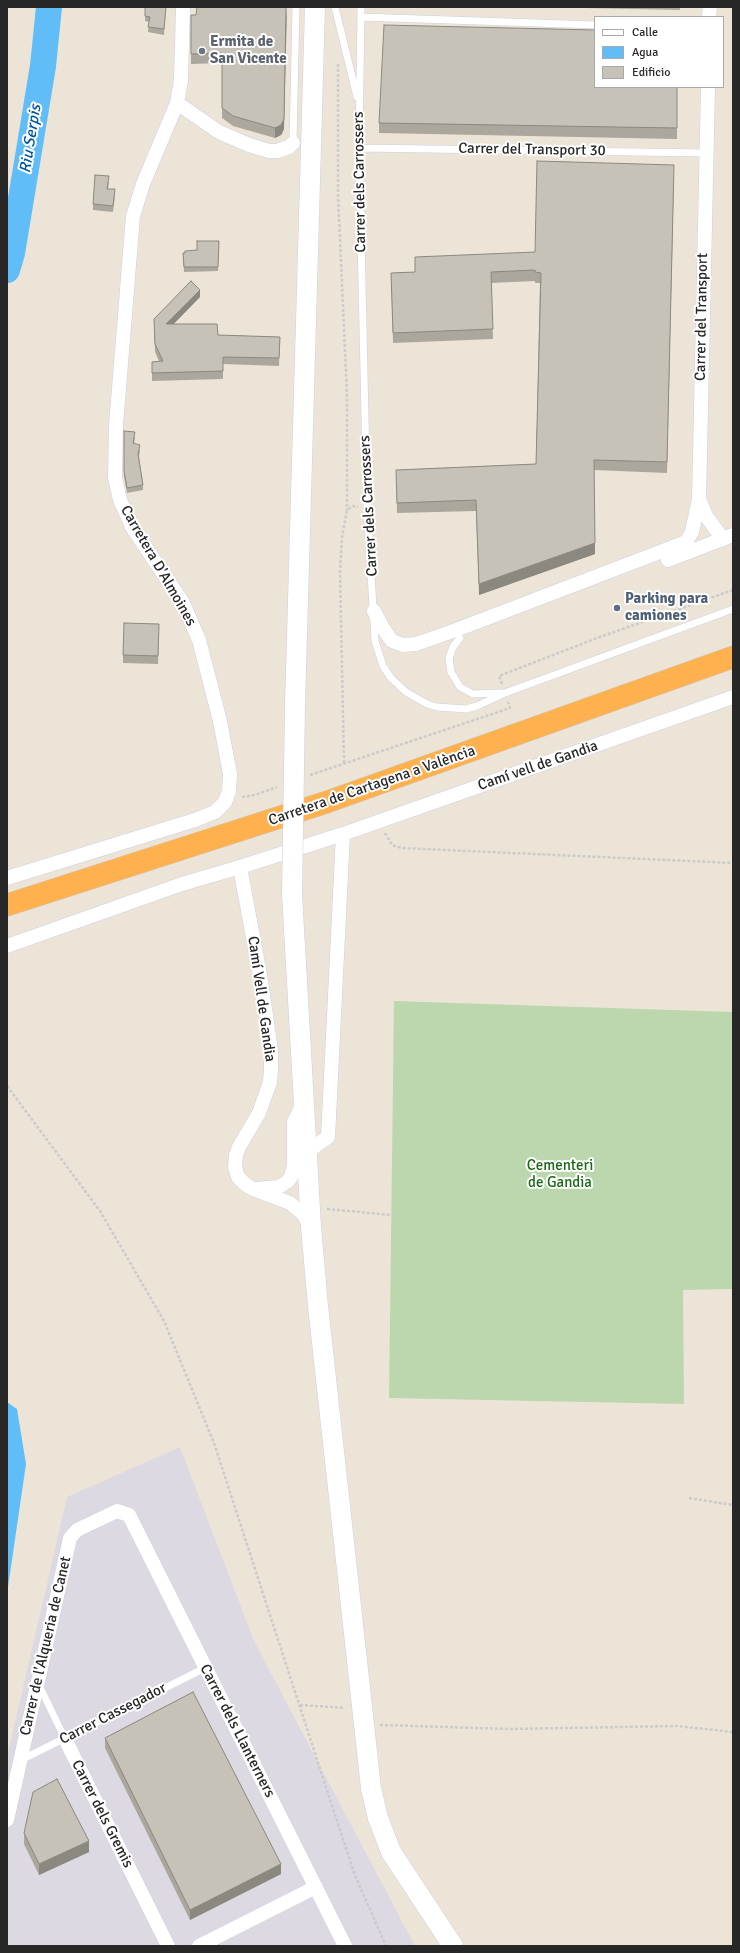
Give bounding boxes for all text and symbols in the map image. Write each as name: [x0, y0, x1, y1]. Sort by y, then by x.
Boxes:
legend: [594, 16, 724, 88]
text: Calle: [632, 25, 658, 40]
place label: Ermita de San Vicente: [210, 33, 287, 68]
text: Agua: [632, 45, 658, 60]
marker: Ermita de San Vicente: [197, 46, 207, 56]
text: Edificio: [632, 65, 670, 80]
water label: Riu Serpis: [16, 104, 46, 174]
street label: Carrer dels Carrossers: [350, 111, 370, 253]
street label: Carrer del Transport 30: [458, 140, 606, 160]
street label: Carrer del Transport: [692, 253, 712, 381]
street label: Carrer dels Carrossers: [356, 435, 382, 577]
street label: Carretera D'Almoines: [116, 503, 200, 629]
place label: Parking para camiones: [625, 590, 708, 625]
marker: Parking para camiones: [612, 603, 622, 613]
street label: Camí vell de Gandia: [476, 737, 600, 795]
street label: Carretera de Cartagena a València: [266, 742, 478, 830]
street label: Camí Vell de Gandia: [243, 935, 279, 1063]
park label: Cementeri de Gandia: [527, 1157, 593, 1192]
street label: Carrer de l'Alqueria de Canet: [17, 1555, 75, 1737]
street label: Carrer dels Llanterners: [196, 1661, 278, 1801]
street label: Carrer Cassegador: [57, 1679, 169, 1749]
street label: Carrer dels Gremis: [67, 1757, 137, 1871]

